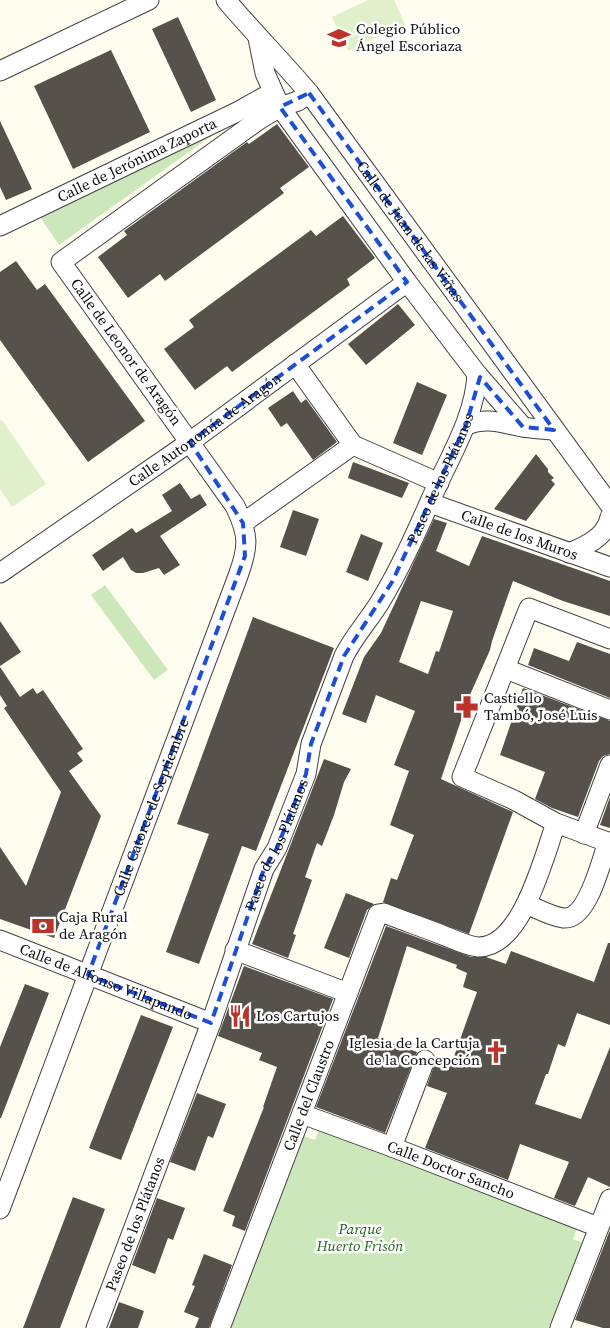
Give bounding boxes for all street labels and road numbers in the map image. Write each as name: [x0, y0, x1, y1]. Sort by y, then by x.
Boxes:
street label: Calle de Jerónima Zaporta: [54, 112, 220, 207]
street label: Calle de Juan de las Viñas: [352, 156, 469, 306]
street label: Calle de Leonor de Aragón: [66, 274, 187, 429]
street label: Calle Autonomía de Aragón: [124, 367, 285, 491]
street label: Paseo de los Plátanos: [401, 410, 479, 547]
street label: Calle de los Muros: [458, 504, 581, 565]
street label: Calle Catorce de Septiembre: [107, 715, 194, 899]
street label: Paseo de los Plátanos: [239, 776, 313, 914]
street label: Calle de Alfonso Villapando: [17, 938, 196, 1025]
street label: Calle del Claustro: [278, 1037, 339, 1154]
street label: Calle Doctor Sancho: [384, 1135, 518, 1204]
street label: Paseo de los Plátanos: [100, 1154, 170, 1294]

